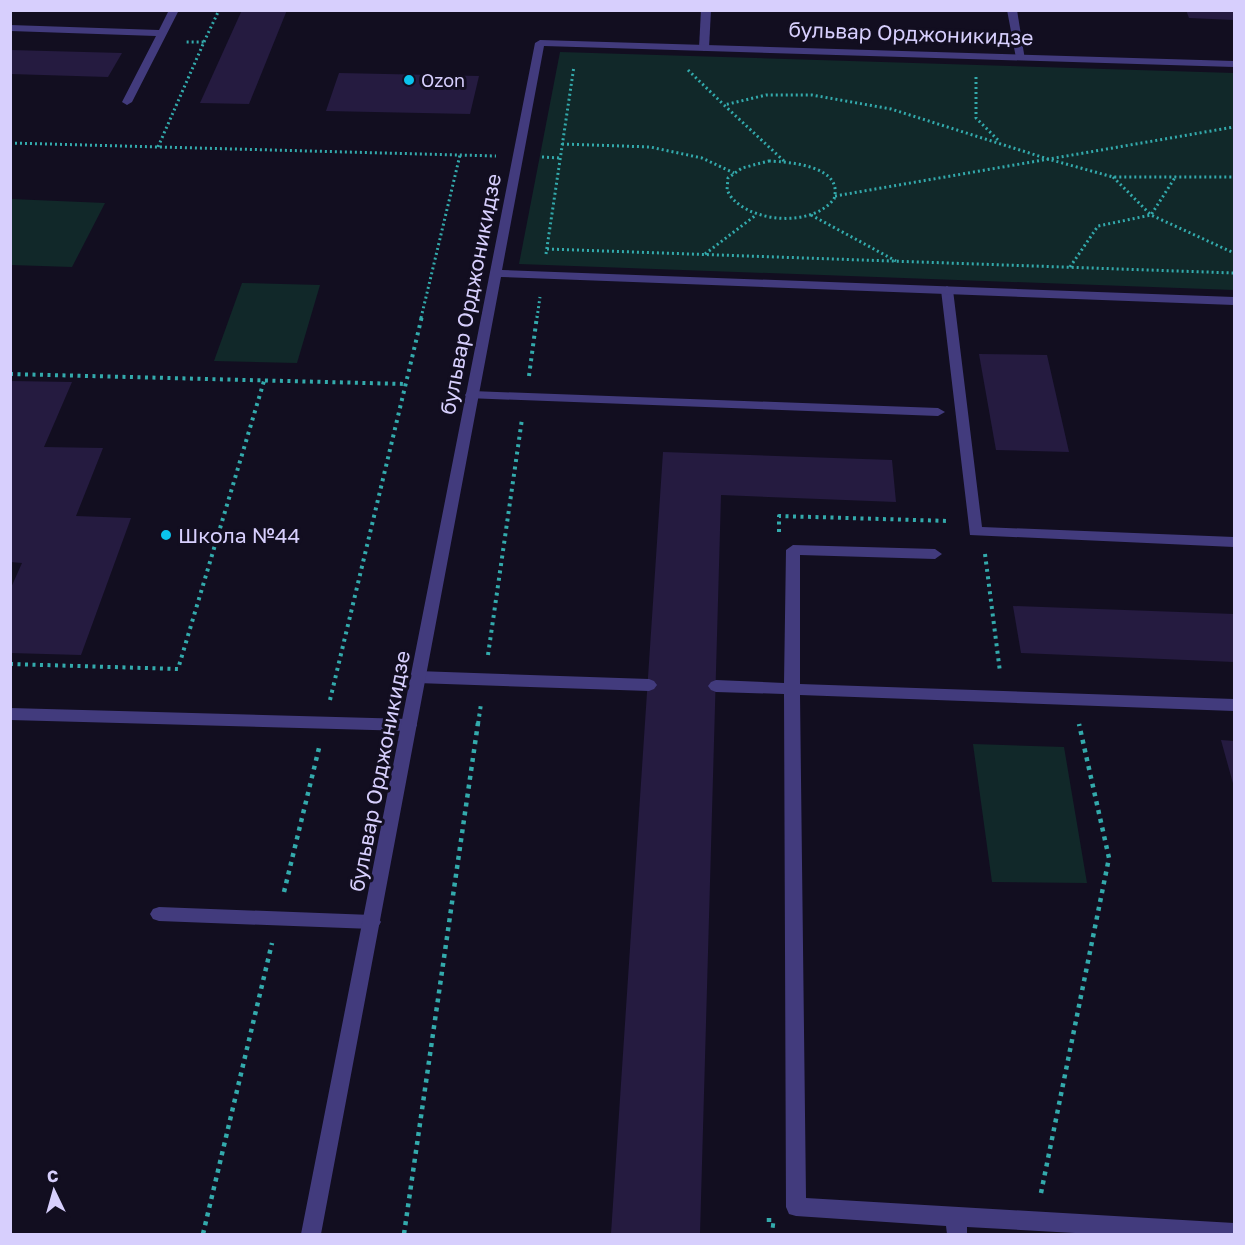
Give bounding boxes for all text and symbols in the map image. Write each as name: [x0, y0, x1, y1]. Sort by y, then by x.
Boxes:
street label: бульвар Орджоникидзе: [788, 16, 1034, 50]
place label: Ozon: [421, 69, 465, 91]
marker: Ozon: [402, 73, 416, 87]
street label: бульвар Орджоникидзе: [434, 171, 506, 417]
place label: Школа №44: [178, 522, 300, 548]
marker: Школа №44: [159, 528, 173, 542]
street label: бульвар Орджоникидзе: [343, 648, 415, 894]
north arrow: [24, 1161, 84, 1221]
text: С: [46, 1166, 59, 1187]

